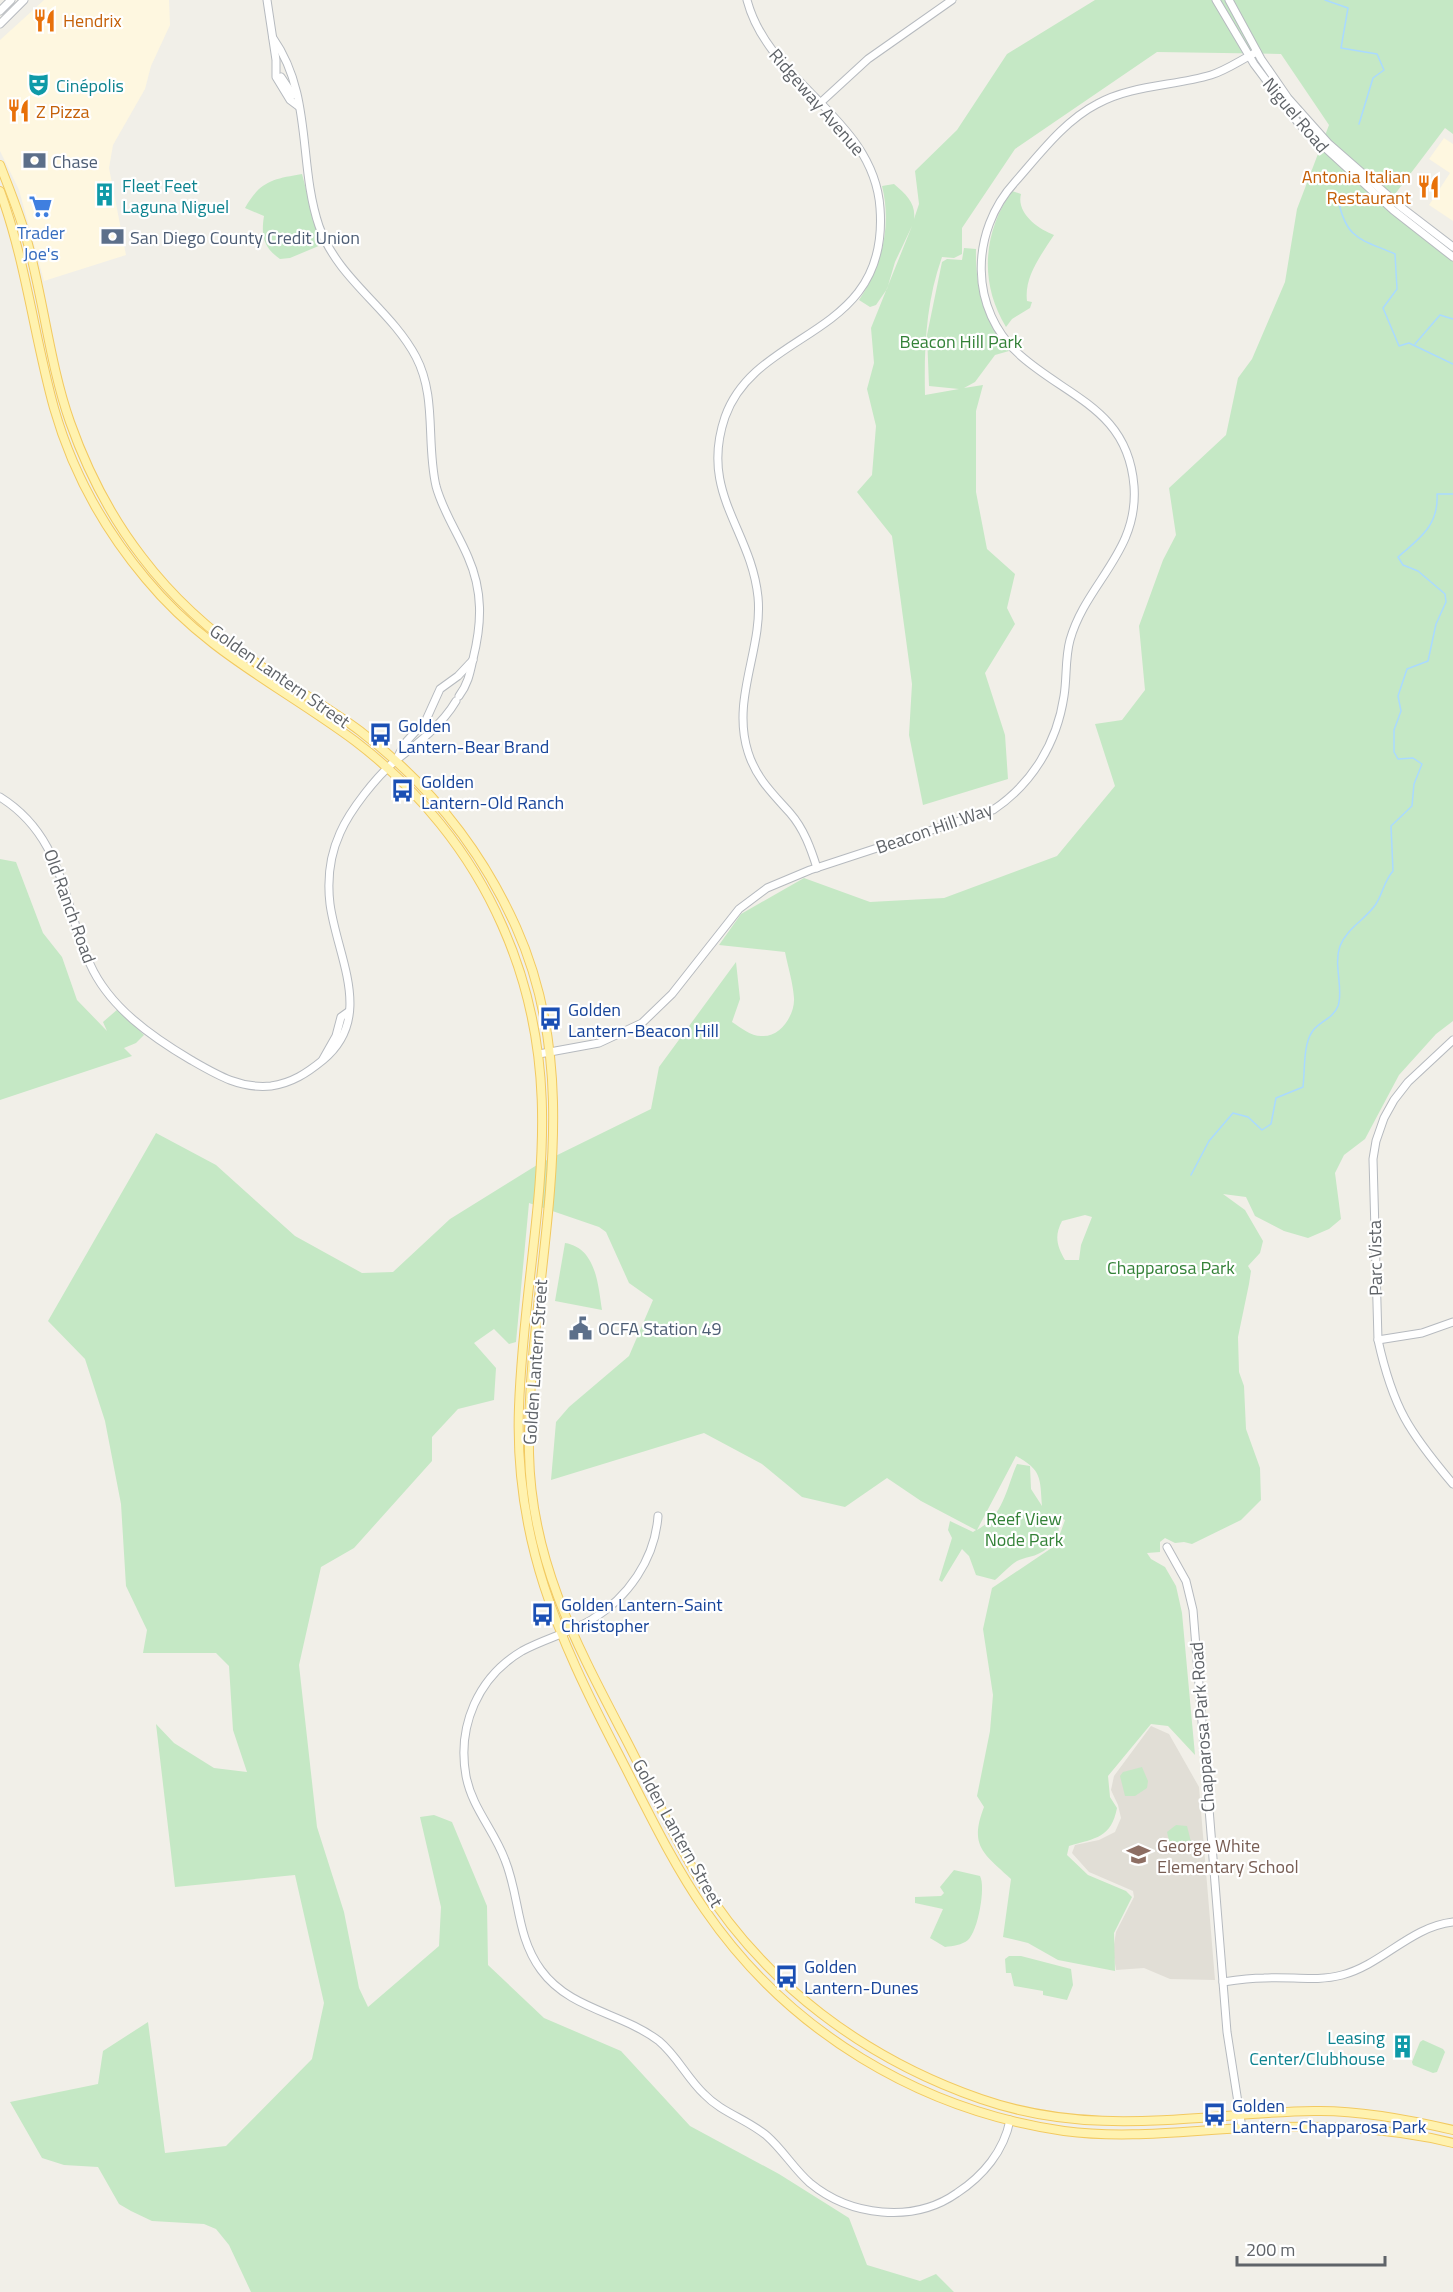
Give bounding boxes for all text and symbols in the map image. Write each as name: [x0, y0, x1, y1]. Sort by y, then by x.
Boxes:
restaurant icon: Hendrix: [32, 7, 58, 33]
place label: Hendrix: [63, 7, 122, 34]
street label: Ridgeway Avenue: [763, 42, 871, 162]
street label: Niguel Road: [1256, 71, 1336, 159]
theatre icon: Cinépolis: [25, 72, 51, 98]
place label: Cinépolis: [56, 72, 124, 99]
restaurant icon: Z Pizza: [5, 98, 31, 124]
place label: Z Pizza: [36, 98, 90, 125]
bank icon: Chase: [21, 148, 47, 174]
place label: Chase: [52, 148, 98, 175]
place label: Antonia Italian Restaurant: [1302, 163, 1412, 211]
place label: Fleet Feet Laguna Niguel: [122, 172, 229, 220]
restaurant icon: Antonia Italian Restaurant: [1416, 173, 1442, 199]
building icon: Fleet Feet Laguna Niguel: [91, 182, 117, 208]
supermarket icon: Trader Joe's: [28, 193, 54, 219]
place label: Trader Joe's: [17, 219, 65, 267]
bank icon: San Diego County Credit Union: [99, 224, 125, 250]
place label: San Diego County Credit Union: [130, 224, 360, 251]
park label: Beacon Hill Park: [900, 328, 1023, 355]
street label: Golden Lantern Street: [204, 617, 356, 735]
place label: Golden Lantern-Bear Brand: [398, 712, 549, 760]
bus stop icon: Golden Lantern-Bear Brand: [367, 722, 393, 748]
place label: Golden Lantern-Old Ranch: [421, 768, 564, 816]
bus stop icon: Golden Lantern-Old Ranch: [390, 778, 416, 804]
street label: Beacon Hill Way: [872, 795, 996, 861]
street label: Old Ranch Road: [37, 845, 103, 967]
place label: Golden Lantern-Beacon Hill: [568, 996, 719, 1044]
bus stop icon: Golden Lantern-Beacon Hill: [537, 1006, 563, 1032]
street label: Parc Vista: [1361, 1220, 1389, 1296]
park label: Chapparosa Park: [1107, 1254, 1235, 1281]
street label: Golden Lantern Street: [516, 1278, 554, 1446]
public building icon: OCFA Station 49: [567, 1315, 593, 1341]
place label: OCFA Station 49: [598, 1315, 722, 1342]
park label: Reef View Node Park: [985, 1505, 1064, 1553]
place label: Golden Lantern-Saint Christopher: [561, 1591, 723, 1639]
bus stop icon: Golden Lantern-Saint Christopher: [530, 1601, 556, 1627]
street label: Chapparosa Park Road: [1183, 1641, 1221, 1813]
street label: Golden Lantern Street: [626, 1754, 730, 1913]
place label: George White Elementary School: [1157, 1832, 1299, 1880]
school or university icon: George White Elementary School: [1126, 1842, 1152, 1868]
place label: Golden Lantern-Dunes: [804, 1953, 919, 2001]
bus stop icon: Golden Lantern-Dunes: [773, 1963, 799, 1989]
place label: Leasing Center/Clubhouse: [1249, 2024, 1385, 2072]
building icon: Leasing Center/Clubhouse: [1390, 2034, 1416, 2060]
place label: Golden Lantern-Chapparosa Park: [1232, 2092, 1427, 2140]
bus stop icon: Golden Lantern-Chapparosa Park: [1201, 2102, 1227, 2128]
scale bar: [1237, 2229, 1386, 2267]
text: 200 m: [1246, 2236, 1295, 2263]

